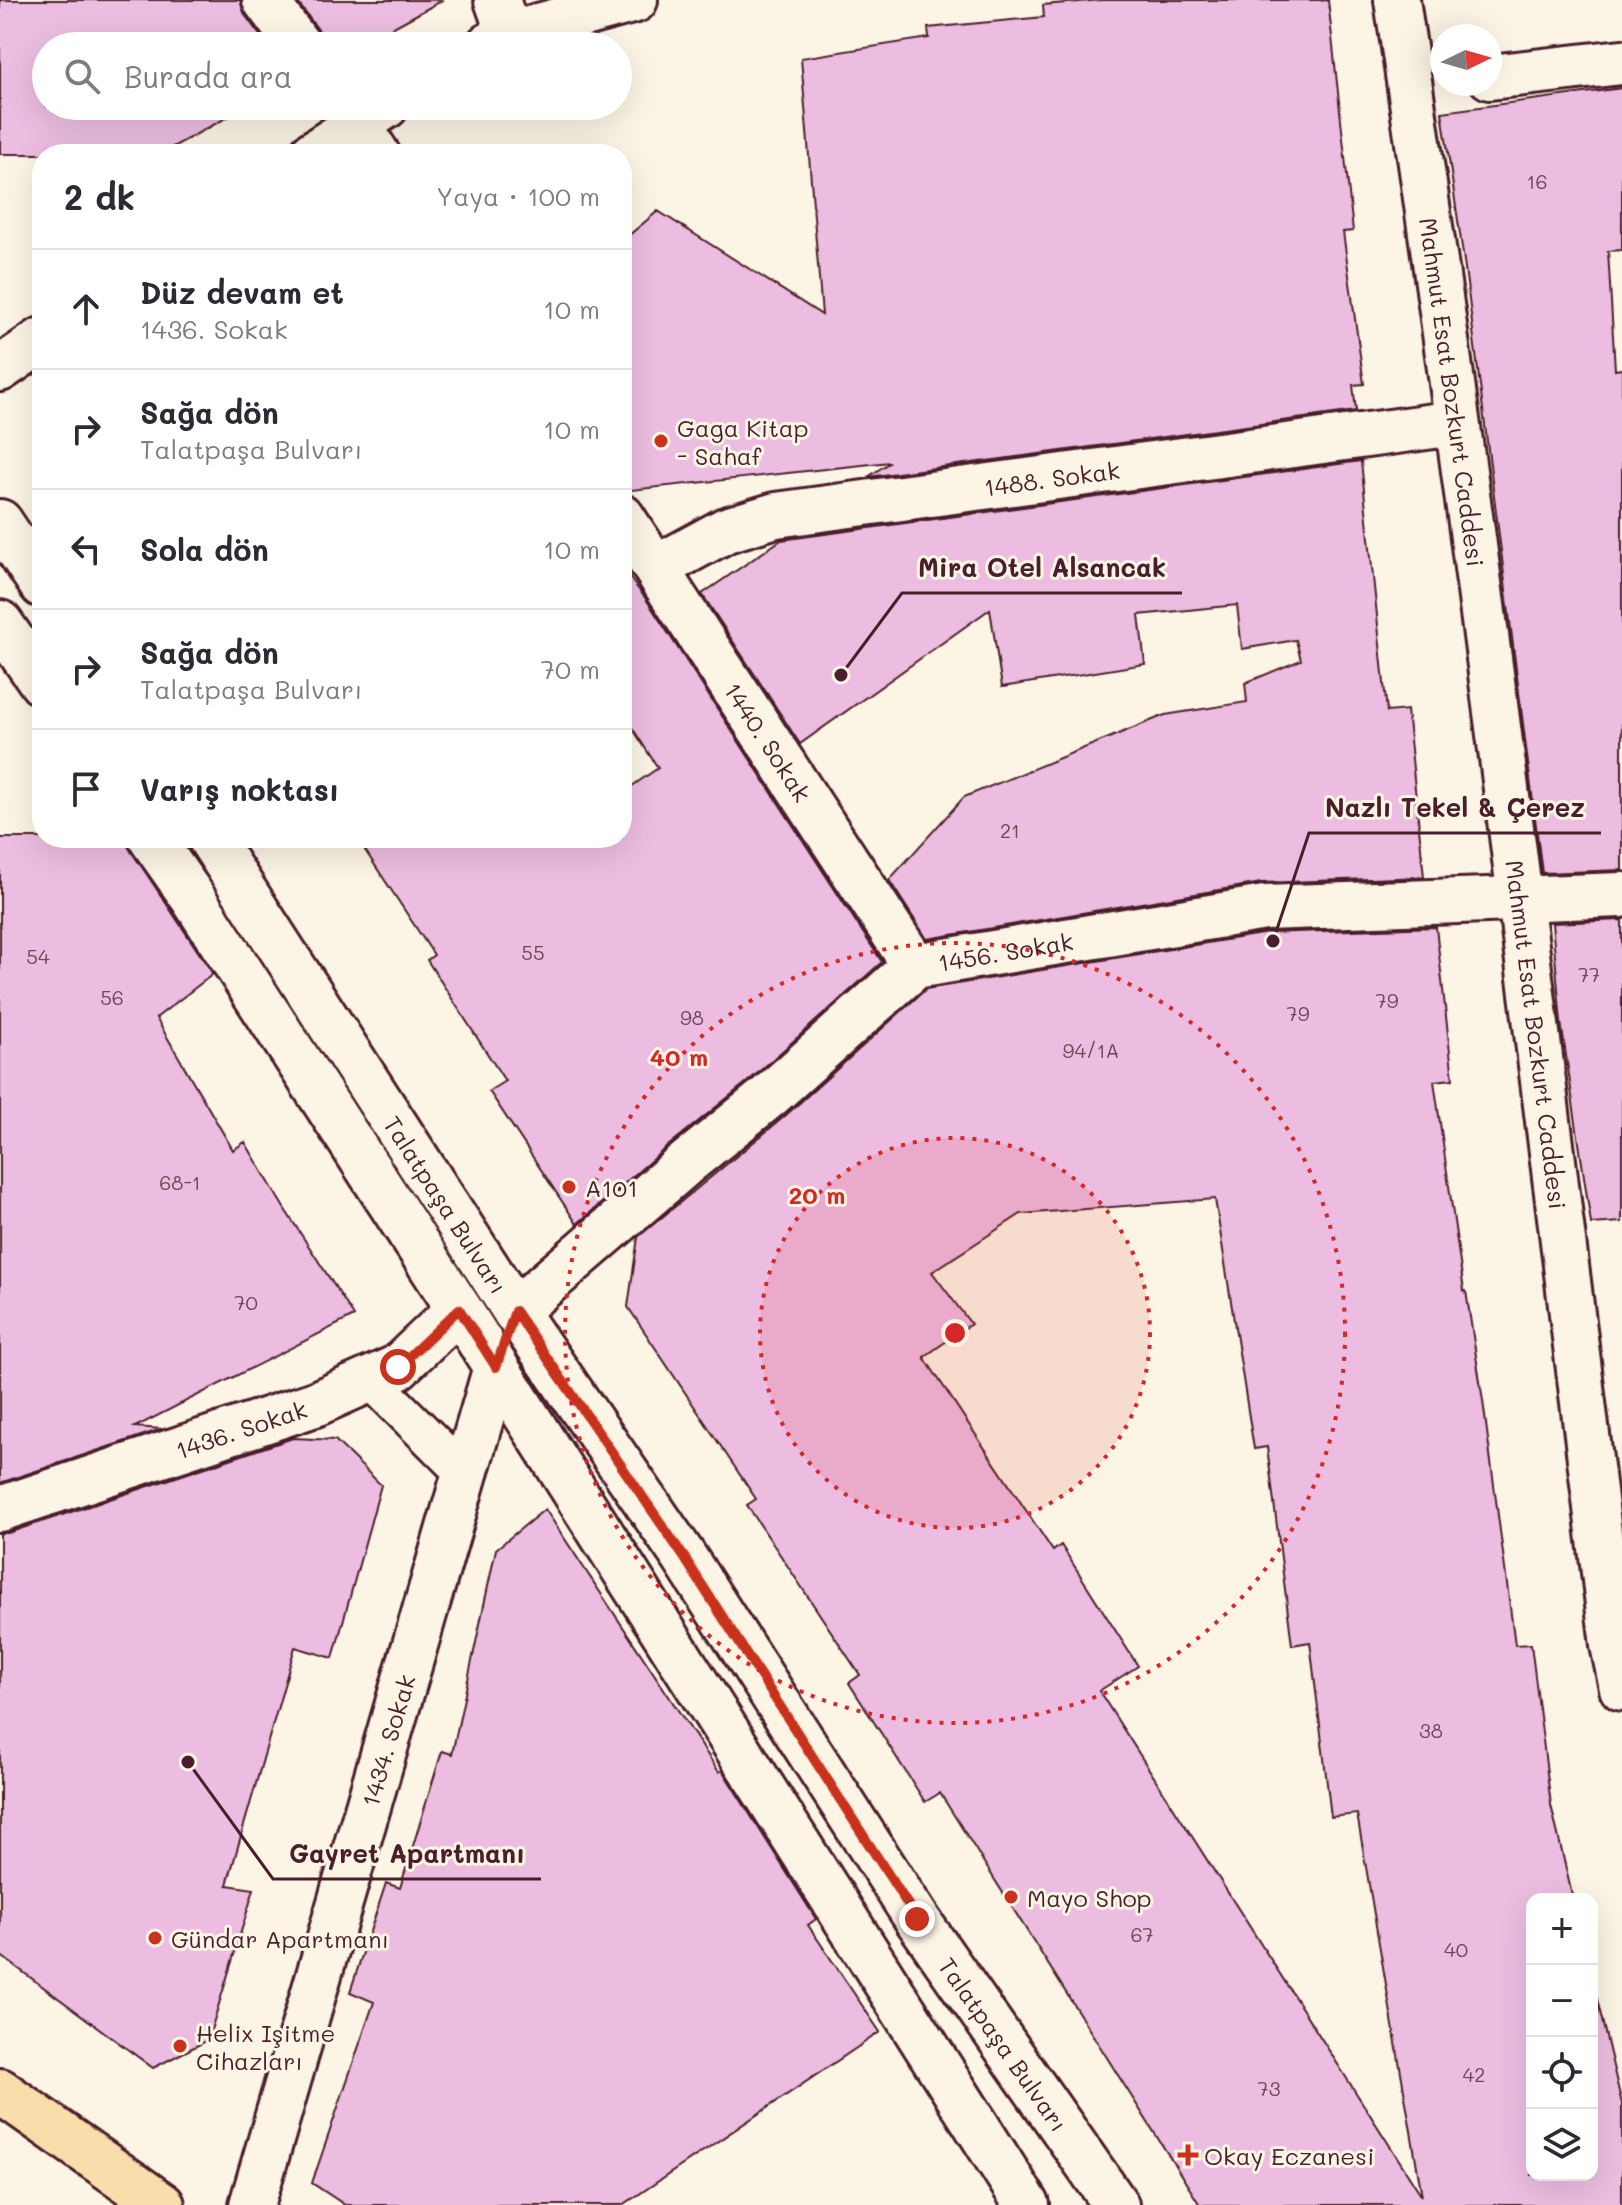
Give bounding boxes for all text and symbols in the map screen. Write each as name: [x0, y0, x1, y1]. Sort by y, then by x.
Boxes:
north arrow: [1430, 24, 1502, 96]
search box: [32, 32, 632, 120]
icon: search: [60, 54, 104, 98]
text: Burada ara: [124, 56, 293, 96]
house number: 16: [1526, 168, 1548, 194]
text: 2 dk: [64, 174, 135, 219]
text: Yaya · 100 m: [436, 179, 600, 213]
street label: Mahmut Esat Bozkurt Caddesi: [1413, 216, 1492, 568]
text: Düz devam et: [140, 272, 344, 312]
icon: ahead: [64, 287, 108, 331]
text: 10 m: [543, 292, 600, 326]
text: 1436. Sokak: [140, 312, 288, 346]
text: Sağa dön: [140, 392, 279, 432]
icon: right: [64, 407, 108, 451]
text: 10 m: [543, 412, 600, 446]
place label: Gaga Kitap - Sahaf: [677, 412, 809, 471]
text: Talatpaşa Bulvarı: [140, 432, 362, 466]
marker: Gaga Kitap - Sahaf: [652, 432, 670, 450]
street label: 1488. Sokak: [982, 453, 1122, 502]
icon: left: [64, 527, 108, 571]
text: Sola dön: [140, 529, 269, 569]
text: 10 m: [543, 532, 600, 566]
callout: Mira Otel Alsancak: [902, 543, 1182, 593]
text: Mira Otel Alsancak: [918, 550, 1166, 584]
text: Sağa dön: [140, 632, 279, 672]
icon: right: [64, 647, 108, 691]
text: 70 m: [540, 652, 600, 686]
text: Talatpaşa Bulvarı: [140, 672, 362, 706]
street label: 1440. Sokak: [718, 676, 819, 807]
icon: arrive: [64, 767, 108, 811]
text: Varış noktası: [140, 769, 339, 809]
callout: Nazlı Tekel & Çerez: [1309, 783, 1601, 833]
text: Nazlı Tekel & Çerez: [1325, 790, 1585, 824]
house number: 21: [1000, 817, 1020, 843]
street label: Mahmut Esat Bozkurt Caddesi: [1500, 858, 1574, 1211]
street label: 1456. Sokak: [936, 925, 1075, 977]
house number: 55: [521, 939, 545, 965]
house number: 54: [26, 943, 50, 969]
house number: 77: [1578, 961, 1600, 987]
house number: 56: [100, 984, 124, 1010]
house number: 79: [1376, 987, 1399, 1013]
house number: 79: [1287, 1000, 1310, 1026]
house number: 98: [680, 1004, 704, 1030]
house number: 94/1A: [1063, 1037, 1119, 1063]
text: 40 m: [650, 1041, 708, 1072]
street label: Talatpaşa Bulvarı: [378, 1110, 515, 1299]
house number: 68-1: [159, 1169, 201, 1195]
place label: A101: [585, 1172, 638, 1203]
marker: A101: [560, 1178, 578, 1196]
text: 20 m: [789, 1179, 845, 1210]
house number: 70: [234, 1289, 258, 1315]
centre of rings: [941, 1319, 969, 1347]
route start: [380, 1349, 416, 1385]
street label: 1436. Sokak: [171, 1392, 311, 1465]
street label: 1434. Sokak: [353, 1671, 421, 1810]
house number: 38: [1419, 1717, 1443, 1743]
callout: Gayret Apartmanı: [273, 1829, 541, 1879]
text: Gayret Apartmanı: [289, 1836, 525, 1870]
place label: Mayo Shop: [1027, 1882, 1152, 1913]
marker: Mayo Shop: [1002, 1888, 1020, 1906]
map controls: [1526, 1893, 1598, 2181]
button: +: [1526, 1893, 1598, 1965]
route end: [899, 1901, 935, 1937]
house number: 67: [1130, 1921, 1154, 1947]
place label: Gündar Apartmanı: [171, 1923, 389, 1954]
marker: Gündar Apartmanı: [146, 1929, 164, 1947]
house number: 40: [1444, 1936, 1468, 1962]
street label: Talatpaşa Bulvarı: [933, 1951, 1075, 2137]
button: −: [1526, 1965, 1598, 2037]
place label: Helix Işitme Cihazları: [196, 2017, 335, 2076]
marker: Helix Işitme Cihazları: [171, 2037, 189, 2055]
button: locate: [1526, 2037, 1598, 2109]
house number: 42: [1463, 2061, 1485, 2087]
house number: 73: [1258, 2075, 1280, 2101]
button: layers: [1526, 2109, 1598, 2181]
place label: Okay Eczanesi: [1204, 2140, 1374, 2171]
marker: Okay Eczanesi: [1179, 2146, 1197, 2164]

